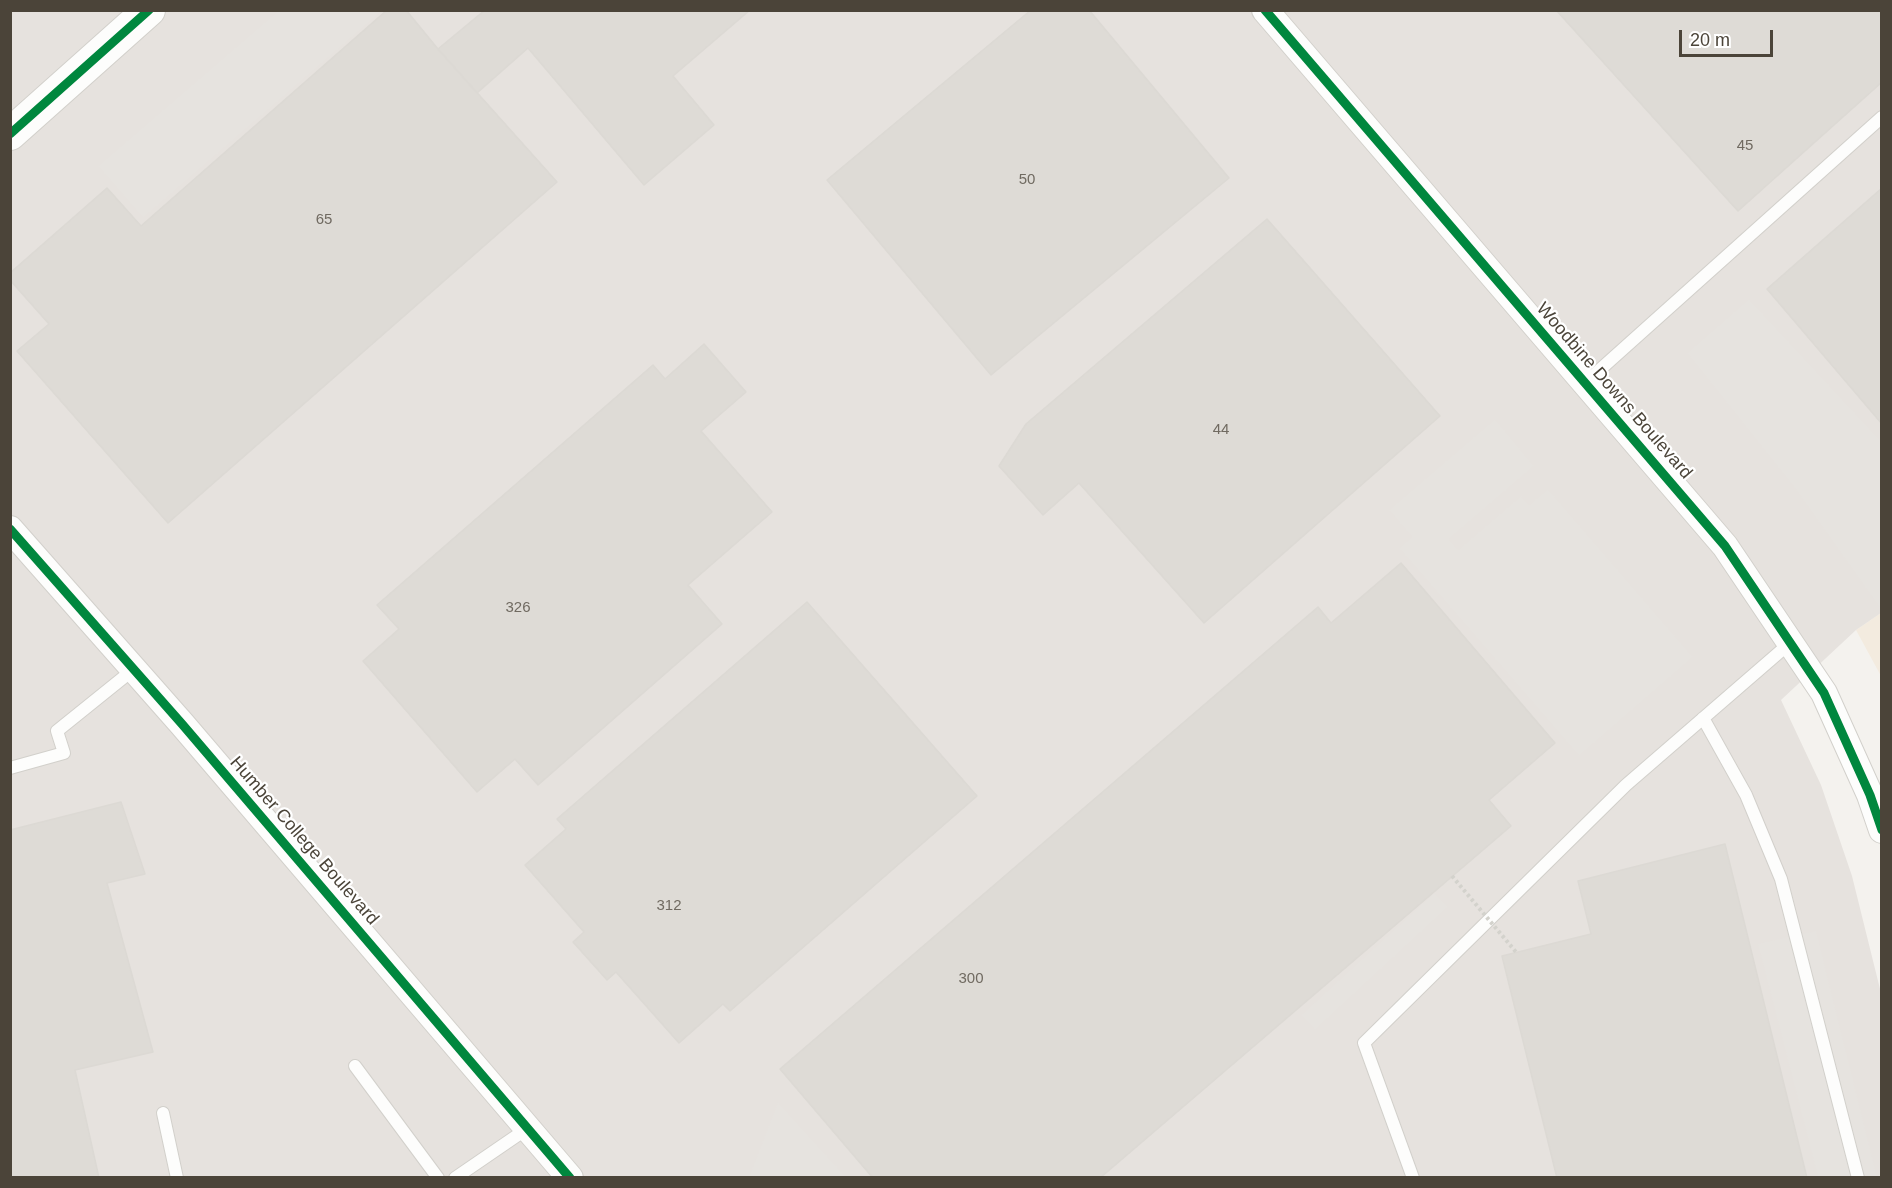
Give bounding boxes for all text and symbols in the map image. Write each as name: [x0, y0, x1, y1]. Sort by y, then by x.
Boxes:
scale bar: [1682, 18, 1776, 56]
text: 20 m: [1690, 30, 1730, 50]
house number: 45: [1737, 137, 1753, 155]
house number: 50: [1019, 171, 1035, 189]
house number: 65: [316, 211, 332, 229]
street label: Woodbine Downs Boulevard: [1531, 298, 1697, 484]
house number: 44: [1213, 421, 1229, 439]
house number: 326: [505, 599, 531, 617]
street label: Humber College Boulevard: [225, 752, 383, 930]
house number: 312: [656, 897, 682, 915]
house number: 300: [958, 970, 984, 988]

